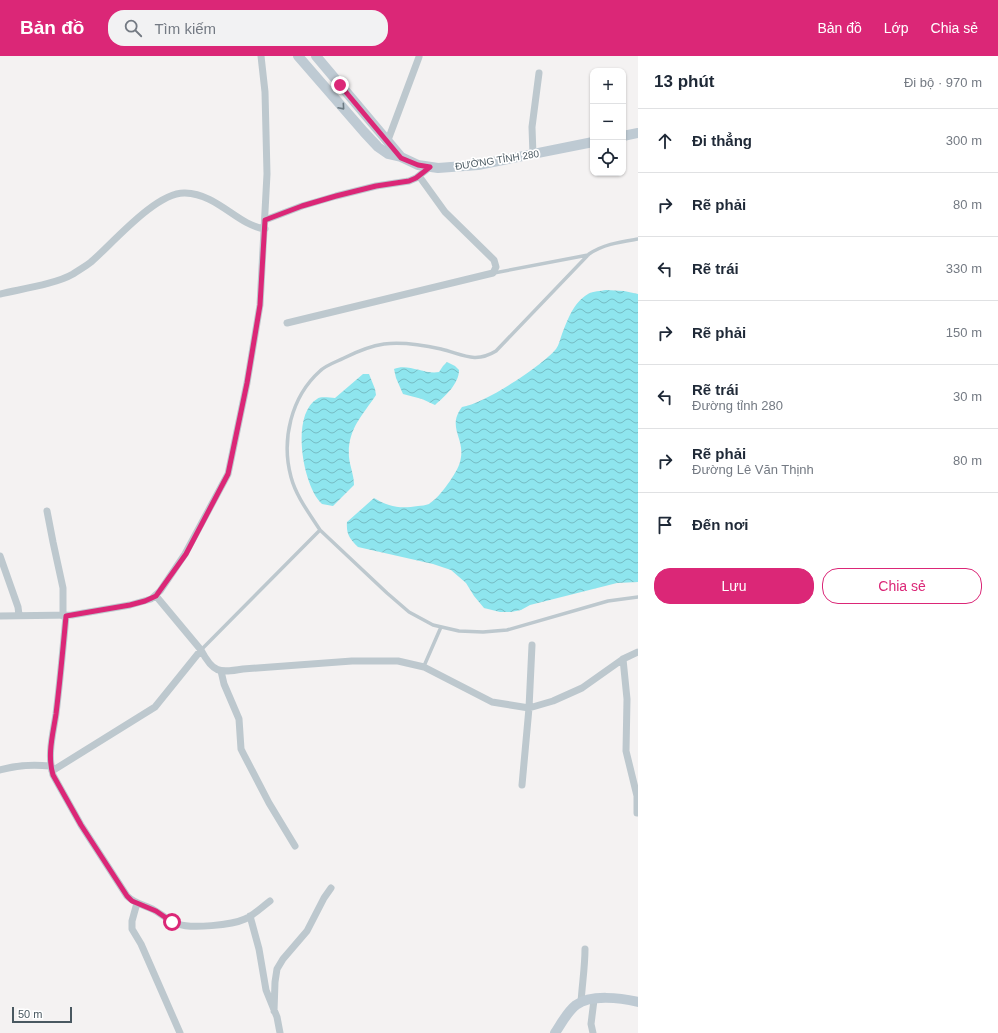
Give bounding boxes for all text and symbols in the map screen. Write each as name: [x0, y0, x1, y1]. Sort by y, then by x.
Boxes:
search box: [108, 10, 388, 46]
text: Bản đồ: [20, 17, 84, 38]
icon: search: [122, 17, 144, 39]
text: Tìm kiếm: [154, 20, 216, 37]
text: Bản đồ: [817, 20, 862, 36]
text: Lớp: [884, 20, 909, 36]
text: Chia sẻ: [931, 20, 978, 36]
map controls: [590, 68, 626, 176]
button: +: [590, 68, 626, 104]
text: 13 phút: [654, 72, 714, 91]
text: Đi bộ · 970 m: [904, 75, 982, 90]
route end: [331, 76, 349, 94]
one-way arrow: [337, 102, 344, 109]
button: −: [590, 104, 626, 140]
icon: ahead: [654, 130, 676, 152]
text: Đi thẳng: [692, 132, 752, 149]
text: 300 m: [946, 133, 982, 148]
button: locate: [590, 140, 626, 176]
street label: ĐƯỜNG TỈNH 280: [454, 147, 540, 172]
icon: right: [654, 194, 676, 216]
text: Rẽ phải: [692, 196, 746, 213]
text: 80 m: [953, 197, 982, 212]
icon: left: [654, 258, 676, 280]
text: Rẽ trái: [692, 260, 739, 277]
text: 330 m: [946, 261, 982, 276]
icon: right: [654, 322, 676, 344]
text: Rẽ phải: [692, 324, 746, 341]
text: 150 m: [946, 325, 982, 340]
text: Rẽ trái: [692, 381, 739, 398]
icon: left: [654, 386, 676, 408]
text: 30 m: [953, 389, 982, 404]
text: Đường tỉnh 280: [692, 398, 783, 413]
text: Rẽ phải: [692, 445, 746, 462]
icon: right: [654, 450, 676, 472]
text: 80 m: [953, 453, 982, 468]
text: Đường Lê Văn Thịnh: [692, 462, 814, 477]
icon: arrive: [654, 514, 676, 536]
text: Đến nơi: [692, 516, 749, 533]
button: Lưu: [654, 568, 814, 604]
button: Chia sẻ: [822, 568, 982, 604]
route start: [163, 913, 181, 931]
scale bar: [12, 1005, 72, 1024]
text: 50 m: [18, 1008, 42, 1020]

